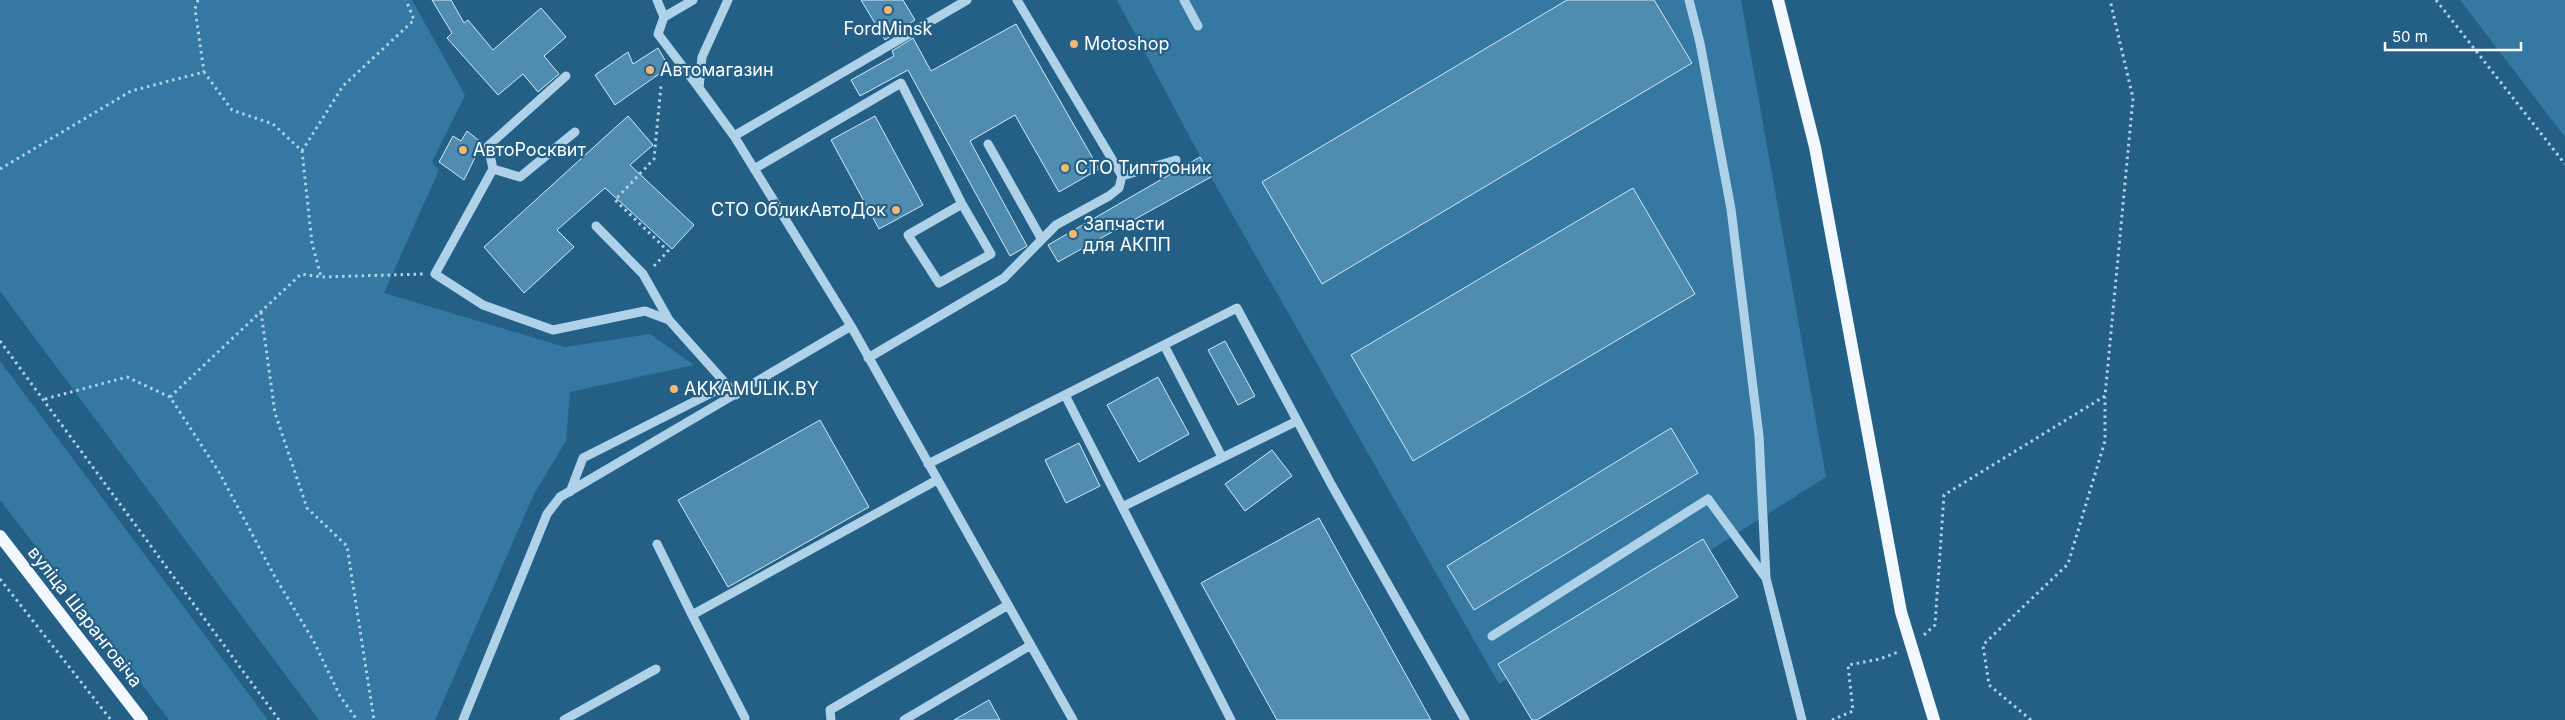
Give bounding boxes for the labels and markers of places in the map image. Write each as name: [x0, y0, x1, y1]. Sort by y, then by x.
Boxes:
marker: FordMinsk: [882, 4, 894, 16]
place label: FordMinsk: [844, 18, 933, 39]
place label: Motoshop: [1084, 33, 1170, 54]
marker: Motoshop: [1068, 38, 1080, 50]
place label: Автомагазин: [660, 59, 774, 80]
marker: Автомагазин: [644, 64, 656, 76]
place label: АвтоРосквит: [473, 139, 587, 160]
marker: АвтоРосквит: [457, 144, 469, 156]
place label: СТО Типтроник: [1075, 157, 1212, 178]
marker: СТО Типтроник: [1059, 162, 1071, 174]
place label: СТО ОбликАвтоДок: [711, 199, 886, 220]
marker: СТО ОбликАвтоДок: [890, 204, 902, 216]
place label: Запчасти для АКПП: [1083, 213, 1171, 255]
marker: Запчасти для АКПП: [1067, 228, 1079, 240]
place label: AKKAMULIK.BY: [684, 378, 819, 399]
marker: AKKAMULIK.BY: [668, 383, 680, 395]

